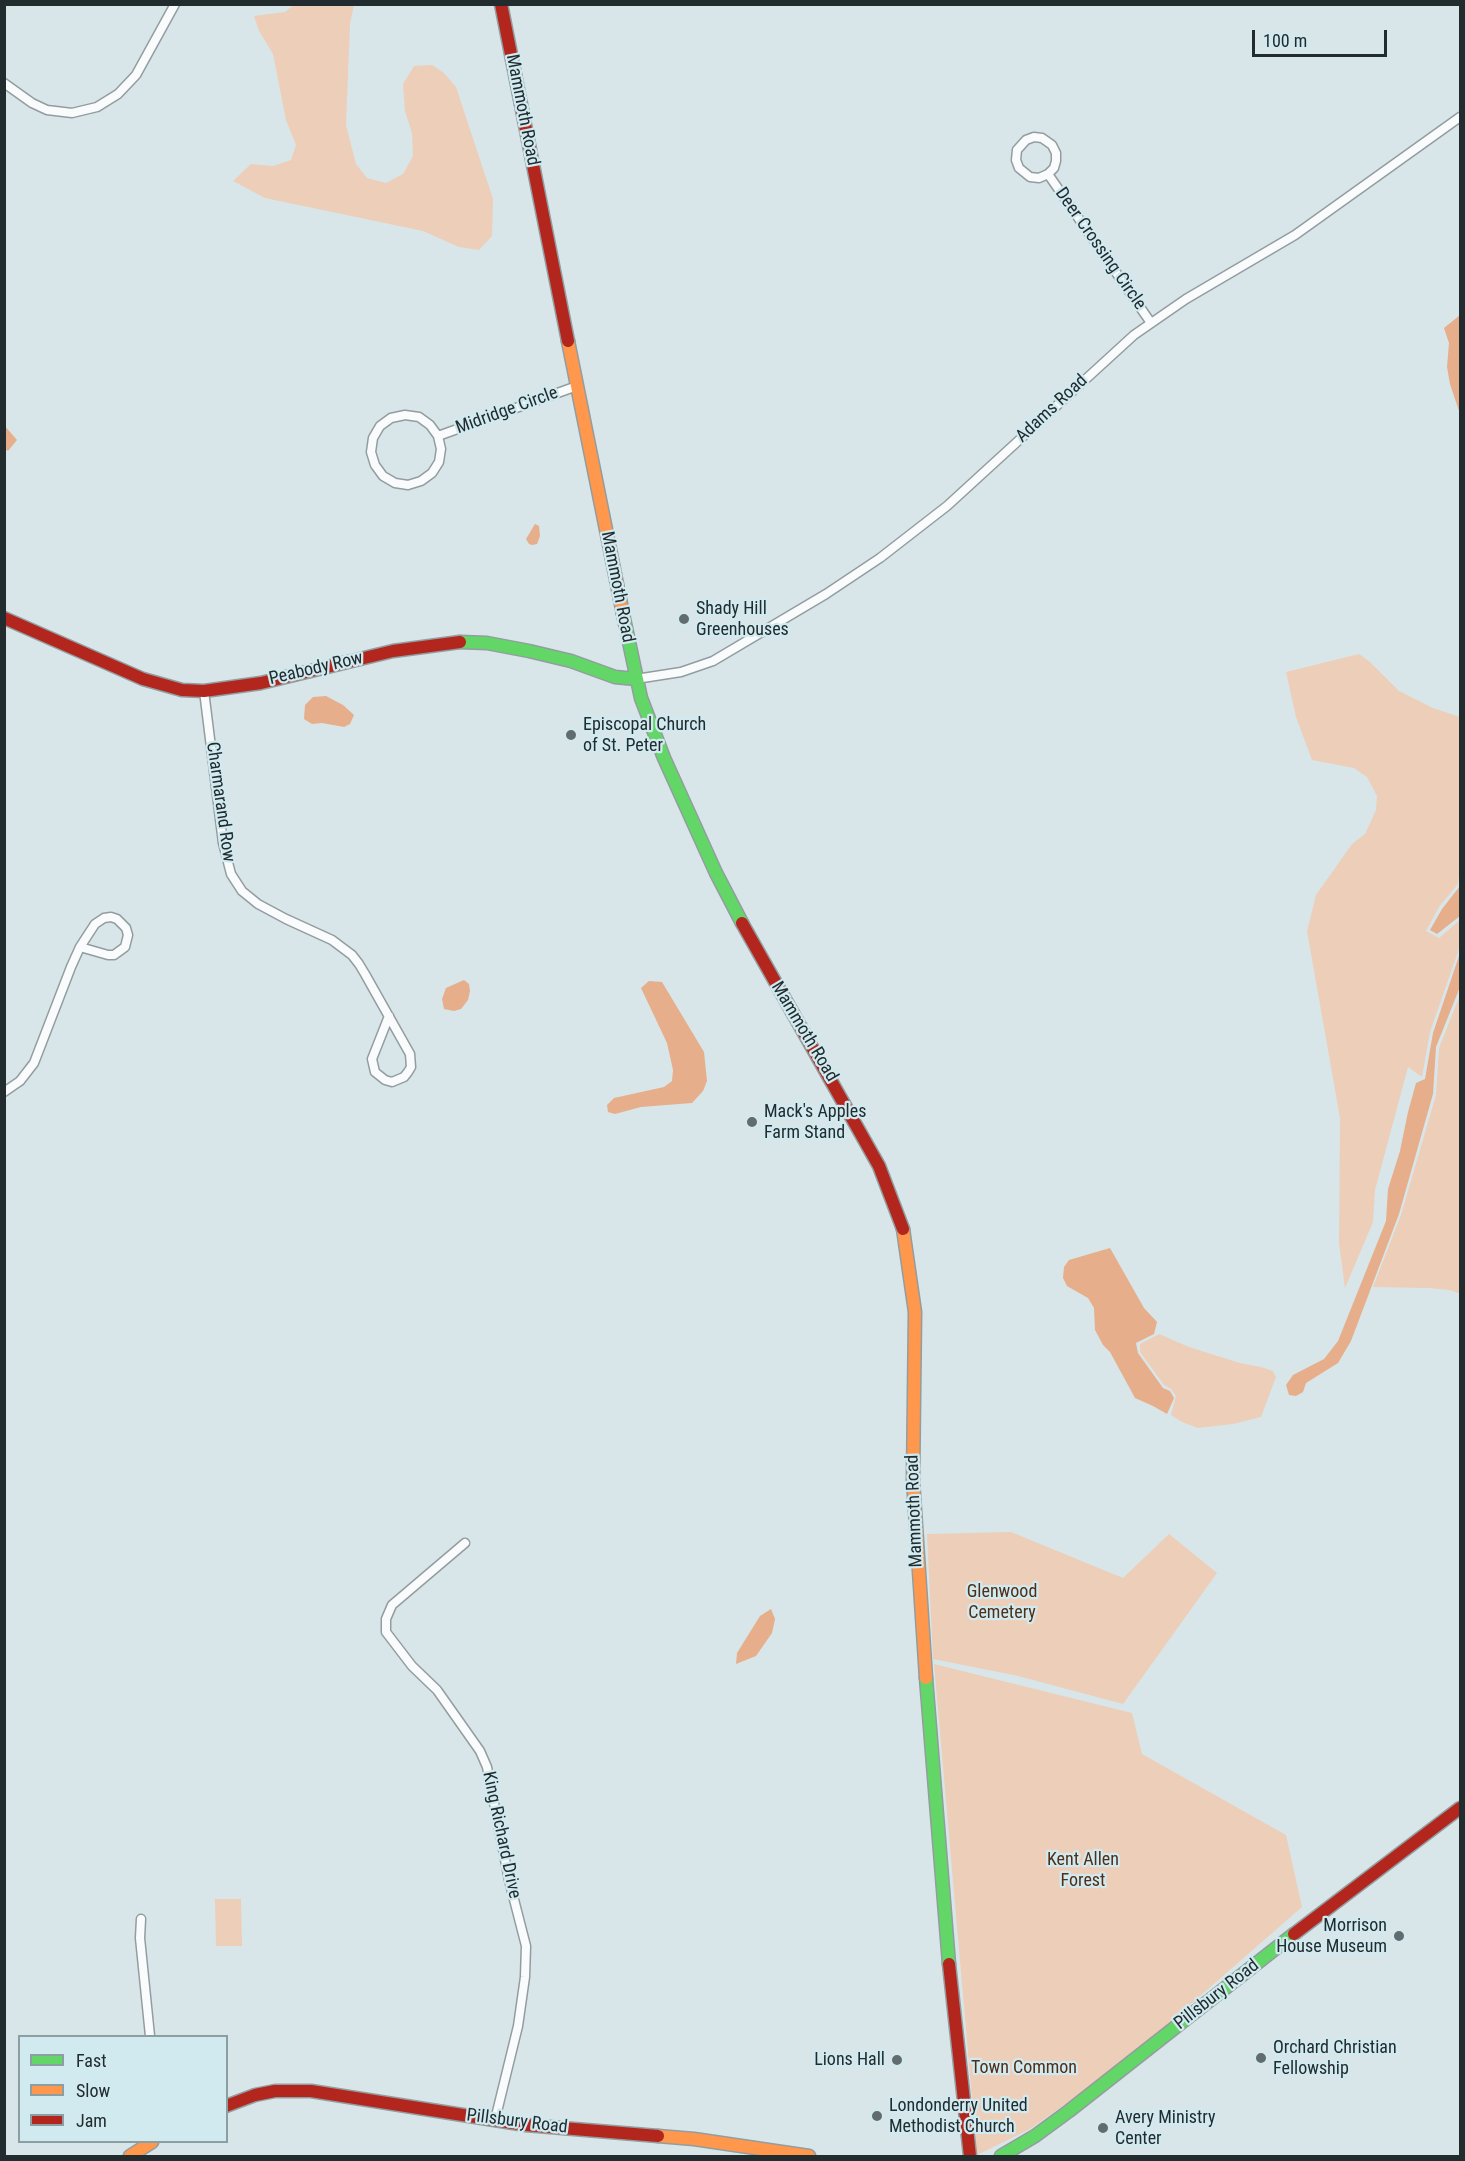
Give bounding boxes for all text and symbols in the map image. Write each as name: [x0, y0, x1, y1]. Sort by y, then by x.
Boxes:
scale bar: [1255, 18, 1390, 56]
text: 100 m: [1263, 30, 1307, 51]
street label: Mammoth Road: [501, 53, 543, 167]
street label: Deer Crossing Circle: [1050, 184, 1150, 314]
street label: Adams Road: [1012, 370, 1092, 448]
street label: Midridge Circle: [453, 383, 561, 439]
street label: Mammoth Road: [596, 530, 638, 644]
place label: Shady Hill Greenhouses: [696, 598, 789, 640]
marker: Shady Hill Greenhouses: [677, 612, 691, 626]
street label: Peabody Row: [267, 648, 365, 690]
place label: Episcopal Church of St. Peter: [583, 714, 706, 756]
marker: Episcopal Church of St. Peter: [564, 728, 578, 742]
street label: Charmarand Row: [201, 741, 239, 863]
street label: Mammoth Road: [766, 978, 842, 1086]
place label: Mack's Apples Farm Stand: [764, 1101, 866, 1144]
marker: Mack's Apples Farm Stand: [745, 1115, 759, 1129]
street label: Mammoth Road: [902, 1454, 928, 1568]
park label: Glenwood Cemetery: [967, 1581, 1037, 1624]
street label: King Richard Drive: [477, 1770, 525, 1900]
park label: Kent Allen Forest: [1047, 1849, 1119, 1892]
place label: Morrison House Museum: [1276, 1915, 1387, 1958]
marker: Morrison House Museum: [1392, 1929, 1406, 1943]
street label: Pillsbury Road: [1170, 1955, 1264, 2035]
legend: [18, 2035, 228, 2143]
place label: Orchard Christian Fellowship: [1273, 2037, 1397, 2080]
place label: Lions Hall: [814, 2049, 885, 2071]
text: Fast: [76, 2050, 107, 2071]
marker: Orchard Christian Fellowship: [1254, 2051, 1268, 2065]
marker: Lions Hall: [890, 2053, 904, 2067]
park label: Town Common: [971, 2057, 1077, 2079]
text: Slow: [76, 2080, 110, 2101]
place label: Londonderry United Methodist Church: [889, 2095, 1028, 2138]
street label: Pillsbury Road: [465, 2105, 569, 2139]
place label: Avery Ministry Center: [1115, 2107, 1215, 2150]
marker: Londonderry United Methodist Church: [870, 2109, 884, 2123]
text: Jam: [76, 2110, 107, 2131]
marker: Avery Ministry Center: [1096, 2121, 1110, 2135]

